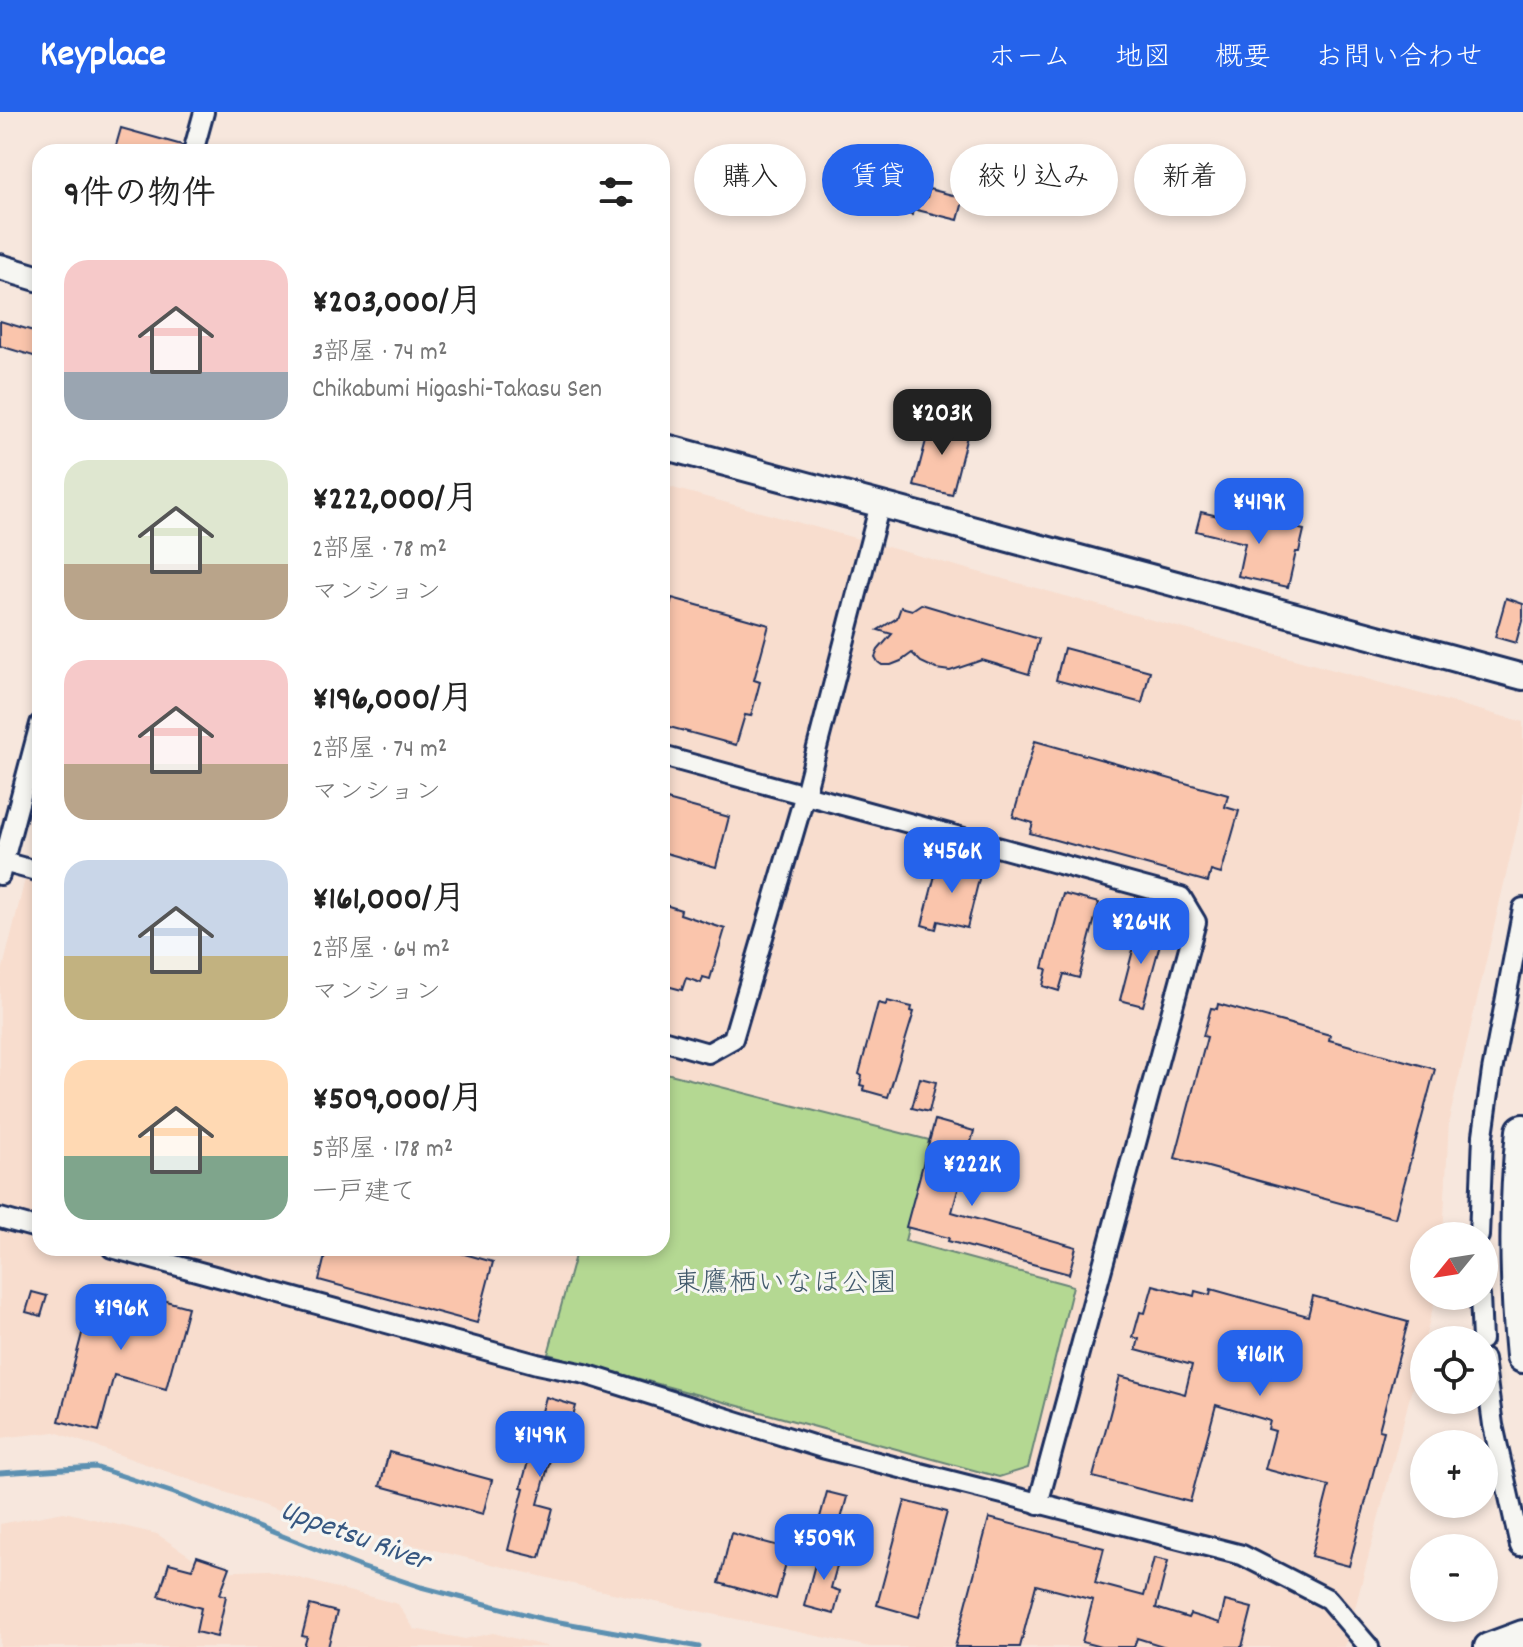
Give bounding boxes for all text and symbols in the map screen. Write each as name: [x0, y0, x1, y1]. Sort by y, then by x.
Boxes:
text: Keyplace: [40, 29, 166, 84]
text: ホーム: [988, 40, 1071, 80]
text: 地図: [1115, 40, 1171, 80]
text: 概要: [1215, 40, 1271, 80]
text: お問い合わせ: [1315, 40, 1483, 80]
chip: 購入: [694, 144, 806, 216]
chip: 賃貸: [822, 144, 934, 216]
chip: 絞り込み: [950, 144, 1118, 216]
chip: 新着: [1134, 144, 1246, 216]
icon: filters: [594, 170, 638, 214]
text: 9件の物件: [64, 172, 216, 221]
text: ¥203,000/月: [312, 280, 483, 329]
icon: home: [128, 292, 224, 388]
text: 3部屋 · 74 m²: [312, 335, 447, 372]
text: Chikabumi Higashi-Takasu Sen: [312, 372, 602, 409]
pin: ¥203K: [886, 389, 998, 457]
text: ¥203K: [911, 396, 973, 433]
text: ¥222,000/月: [312, 477, 479, 526]
pin: ¥419K: [1203, 478, 1315, 546]
text: ¥419K: [1233, 485, 1286, 522]
icon: home: [128, 492, 224, 588]
text: 2部屋 · 78 m²: [312, 532, 447, 569]
text: マンション: [312, 575, 441, 612]
text: ¥196,000/月: [312, 677, 474, 726]
icon: home: [128, 692, 224, 788]
text: 2部屋 · 74 m²: [312, 732, 447, 769]
text: マンション: [312, 775, 441, 812]
pin: ¥456K: [896, 827, 1008, 895]
text: ¥456K: [922, 834, 982, 871]
text: ¥161,000/月: [312, 877, 466, 926]
icon: home: [128, 892, 224, 988]
pin: ¥264K: [1085, 898, 1197, 966]
text: ¥264K: [1111, 905, 1171, 942]
text: 2部屋 · 64 m²: [312, 932, 450, 969]
text: マンション: [312, 975, 441, 1012]
text: ¥509,000/月: [312, 1077, 484, 1126]
icon: home: [128, 1092, 224, 1188]
text: 5部屋 · 178 m²: [312, 1132, 453, 1169]
pin: ¥222K: [916, 1140, 1028, 1208]
text: ¥222K: [943, 1147, 1001, 1184]
text: 一戸建て: [312, 1175, 416, 1212]
north arrow: [1410, 1222, 1498, 1310]
map controls: [1410, 1222, 1498, 1622]
park label: 東鷹栖いなほ公園: [673, 1266, 897, 1306]
pin: ¥196K: [65, 1284, 177, 1352]
text: ¥196K: [94, 1291, 148, 1328]
button: locate: [1410, 1326, 1498, 1414]
pin: ¥161K: [1204, 1330, 1316, 1398]
text: ¥161K: [1236, 1337, 1284, 1374]
pin: ¥149K: [484, 1411, 596, 1479]
text: ¥149K: [514, 1418, 567, 1455]
button: +: [1410, 1430, 1498, 1518]
water label: Uppetsu River: [273, 1491, 437, 1586]
pin: ¥509K: [768, 1514, 880, 1582]
text: ¥509K: [793, 1521, 855, 1558]
button: −: [1410, 1534, 1498, 1622]

